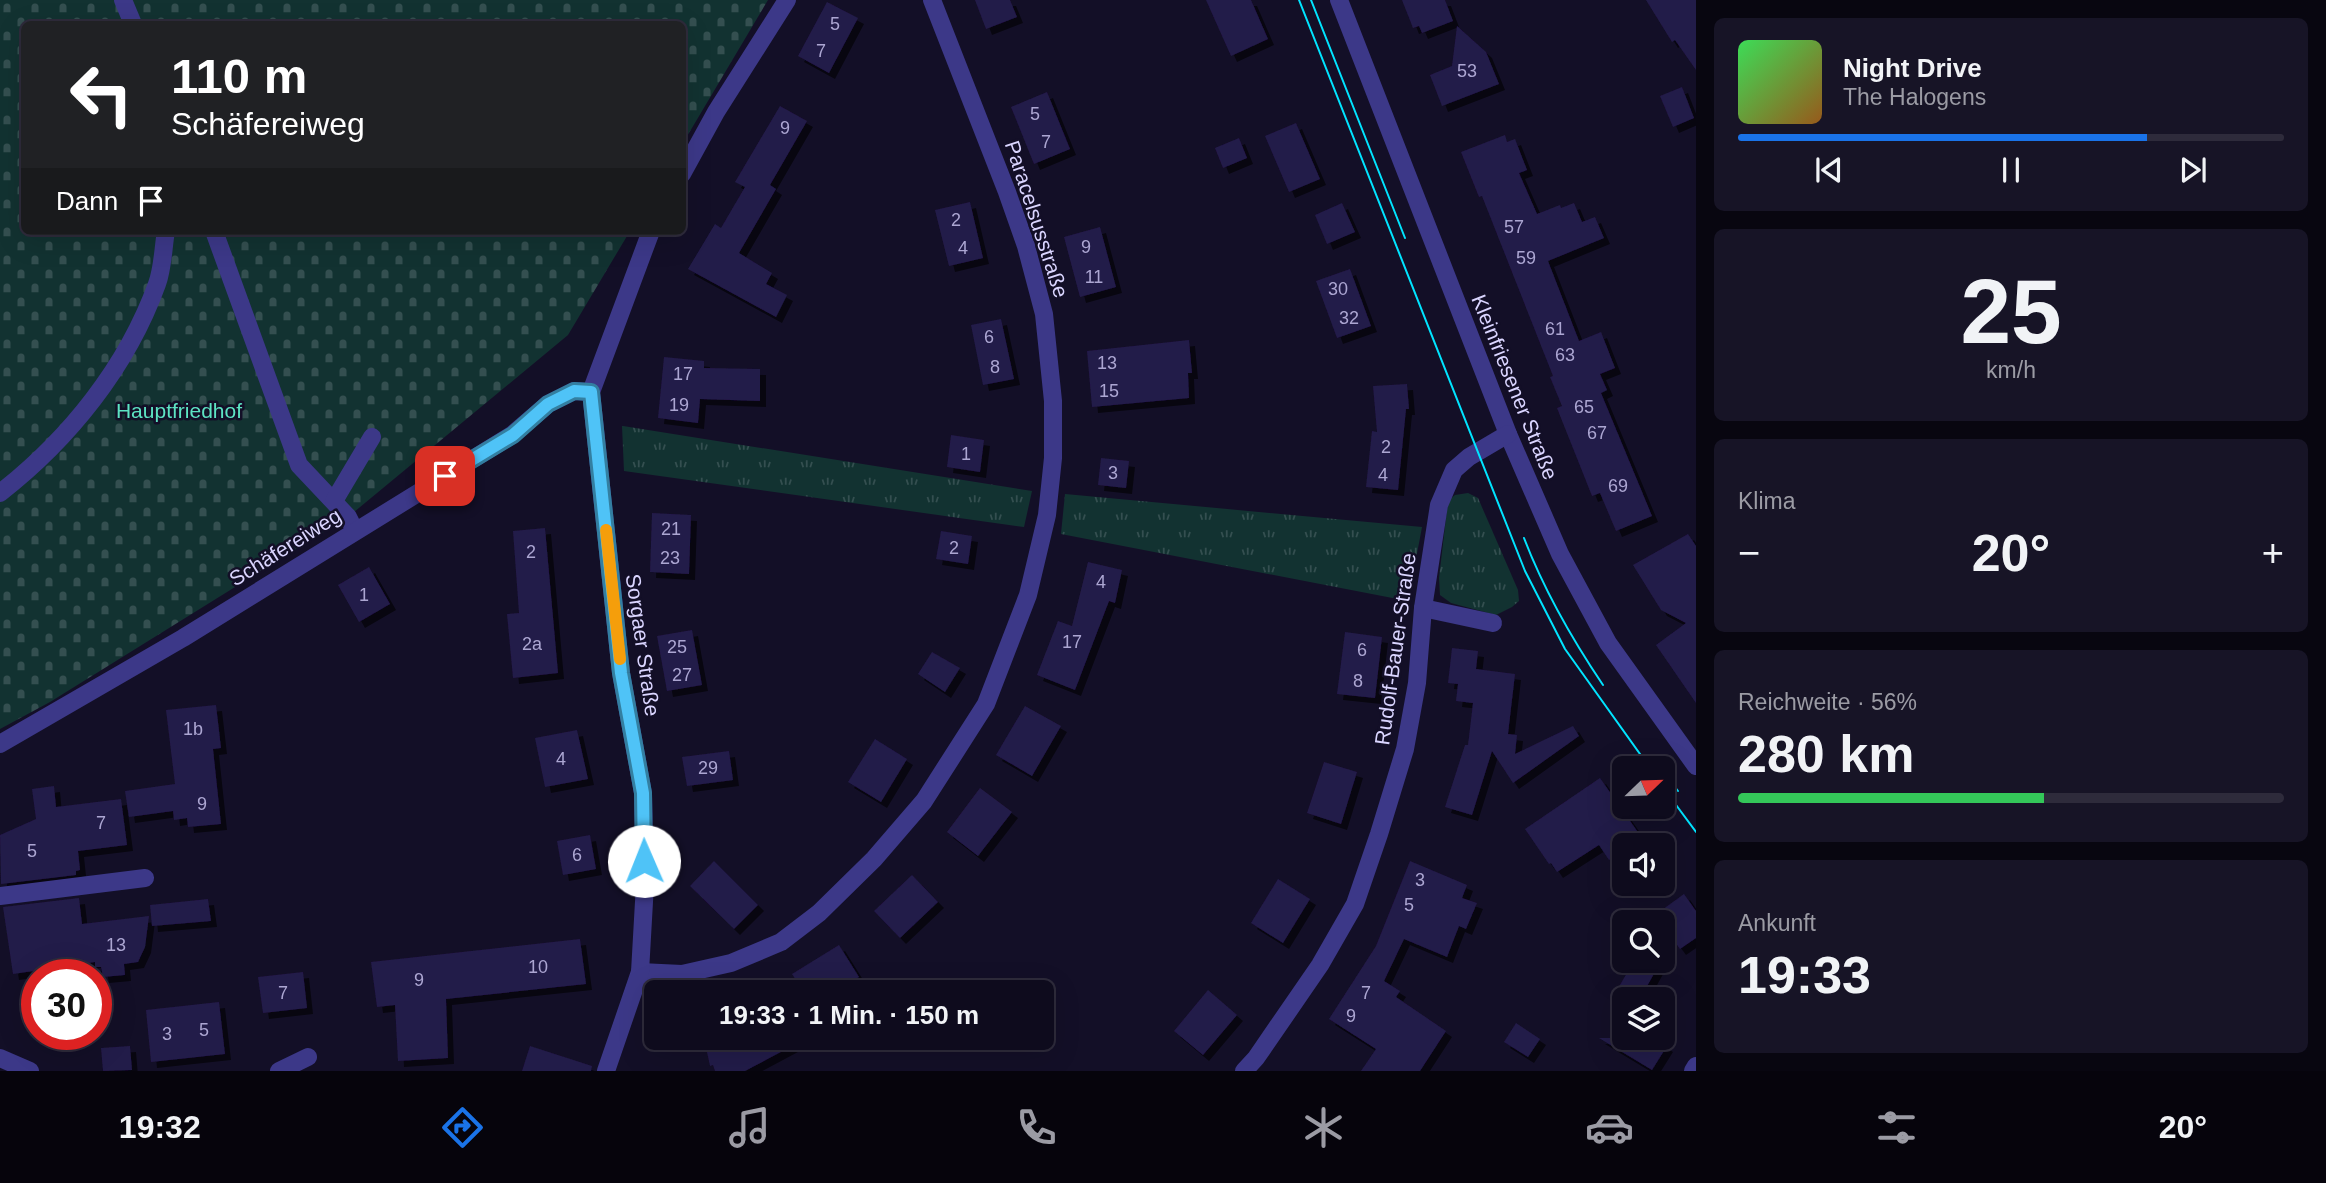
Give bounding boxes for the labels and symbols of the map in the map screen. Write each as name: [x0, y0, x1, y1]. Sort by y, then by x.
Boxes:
house number: 5: [830, 14, 840, 34]
house number: 7: [816, 41, 826, 61]
house number: 53: [1457, 61, 1477, 81]
house number: 5: [1030, 104, 1040, 124]
house number: 9: [780, 118, 790, 138]
house number: 7: [1041, 132, 1051, 152]
street label: Paracelsusstraße: [1001, 138, 1073, 300]
house number: 2: [951, 210, 961, 230]
house number: 57: [1504, 217, 1524, 237]
house number: 9: [1081, 237, 1091, 257]
house number: 4: [958, 238, 968, 258]
house number: 59: [1516, 248, 1536, 268]
house number: 11: [1085, 267, 1103, 287]
house number: 30: [1328, 279, 1348, 299]
street label: Kleinfriesener Straße: [1467, 291, 1563, 483]
house number: 32: [1339, 308, 1359, 328]
house number: 61: [1545, 319, 1565, 339]
house number: 6: [984, 327, 994, 347]
house number: 63: [1555, 345, 1575, 365]
house number: 13: [1097, 353, 1117, 373]
house number: 8: [990, 357, 1000, 377]
house number: 17: [673, 364, 693, 384]
house number: 15: [1099, 381, 1119, 401]
house number: 19: [669, 395, 689, 415]
house number: 65: [1574, 397, 1594, 417]
park label: Hauptfriedhof: [116, 399, 242, 422]
house number: 67: [1587, 423, 1607, 443]
house number: 2: [1381, 437, 1391, 457]
house number: 1: [961, 444, 971, 464]
pin: [415, 446, 475, 506]
house number: 3: [1108, 463, 1118, 483]
house number: 4: [1378, 465, 1388, 485]
house number: 69: [1608, 476, 1628, 496]
street label: Schäfereiweg: [225, 504, 345, 590]
house number: 21: [661, 519, 681, 539]
house number: 2: [949, 538, 959, 558]
house number: 2: [526, 542, 536, 562]
house number: 23: [660, 548, 680, 568]
street label: Rudolf-Bauer-Straße: [1370, 551, 1420, 747]
street label: Sorgaer Straße: [622, 572, 664, 718]
house number: 4: [1096, 572, 1106, 592]
house number: 1: [359, 585, 369, 605]
house number: 17: [1062, 632, 1082, 652]
house number: 2a: [522, 634, 543, 654]
house number: 25: [667, 637, 687, 657]
house number: 6: [1357, 640, 1367, 660]
house number: 27: [672, 665, 692, 685]
house number: 8: [1353, 671, 1363, 691]
house number: 1b: [183, 719, 203, 739]
house number: 4: [556, 749, 566, 769]
north arrow: [1612, 756, 1675, 819]
house number: 29: [698, 758, 718, 778]
house number: 9: [197, 794, 207, 814]
house number: 7: [96, 813, 106, 833]
position arrow: [607, 824, 681, 898]
house number: 5: [27, 841, 37, 861]
house number: 6: [572, 845, 582, 865]
house number: 3: [1415, 870, 1425, 890]
house number: 5: [1404, 895, 1414, 915]
house number: 13: [106, 935, 126, 955]
house number: 10: [528, 957, 548, 977]
speed limit sign: 30: [21, 959, 112, 1050]
house number: 9: [414, 970, 424, 990]
house number: 7: [278, 983, 288, 1003]
house number: 7: [1361, 983, 1371, 1003]
house number: 9: [1346, 1006, 1356, 1026]
house number: 5: [199, 1020, 209, 1040]
house number: 3: [162, 1024, 172, 1044]

